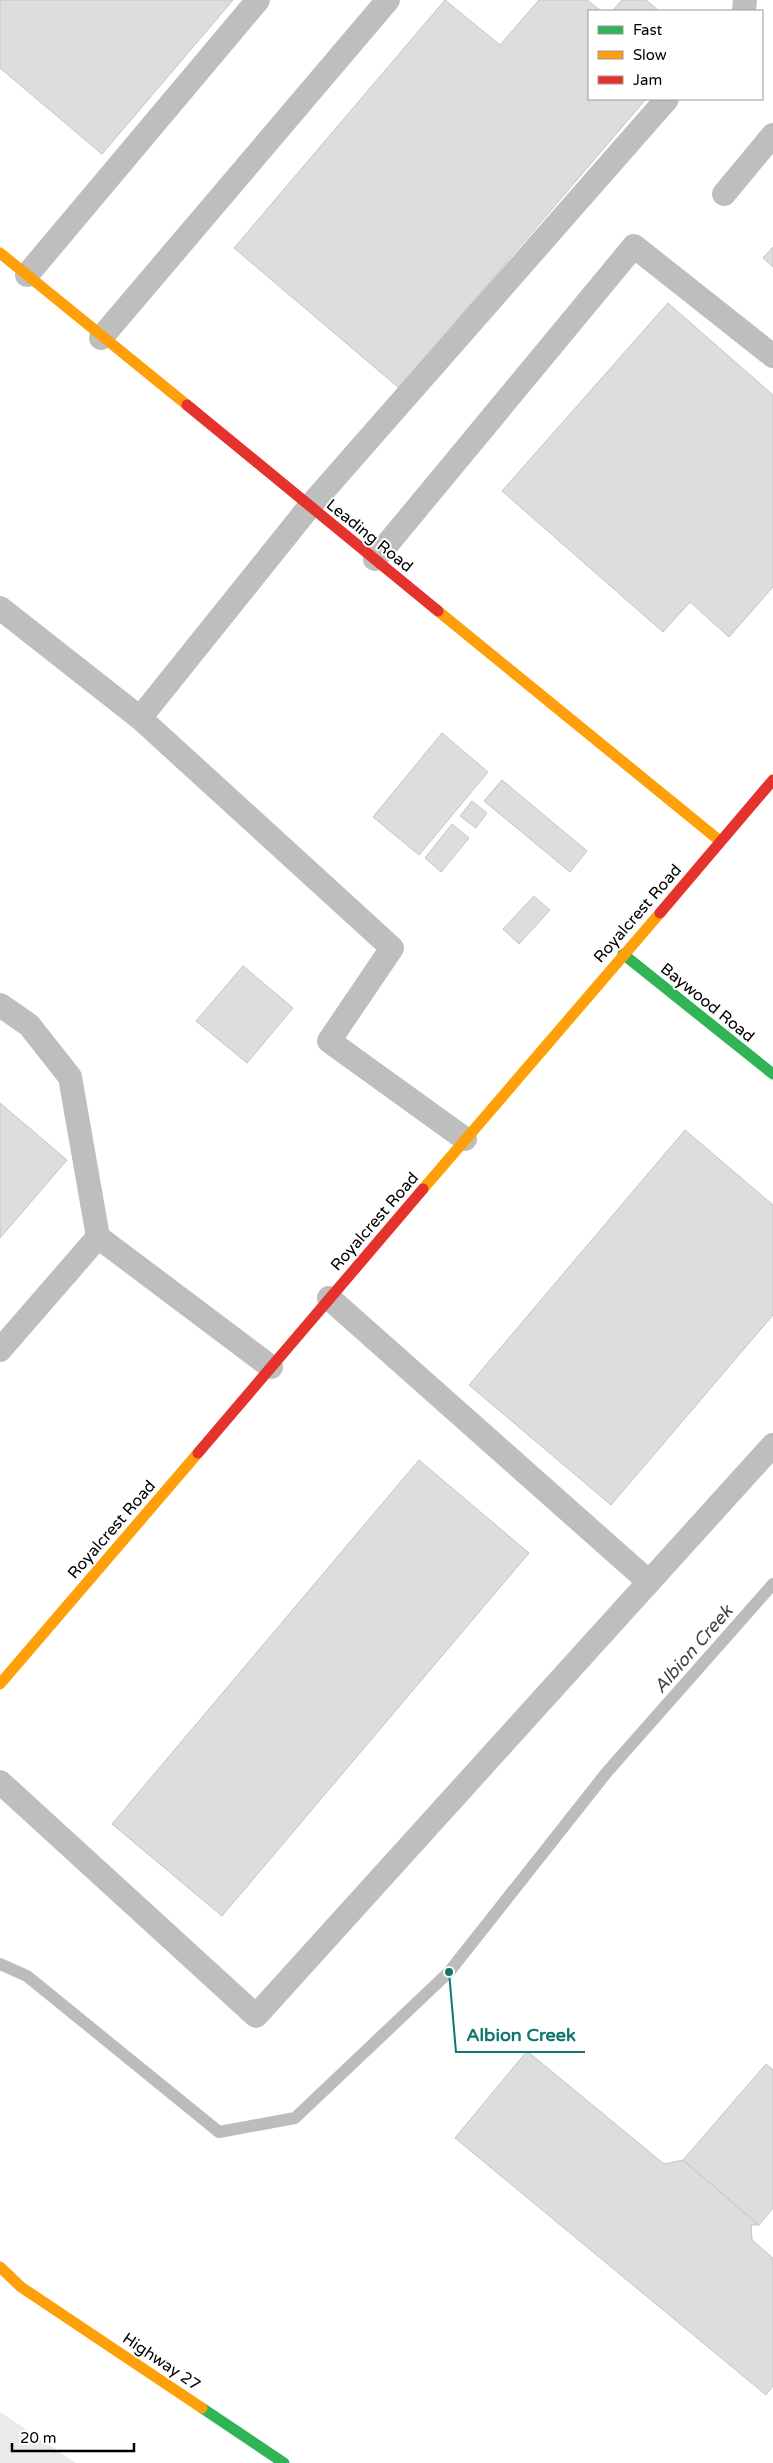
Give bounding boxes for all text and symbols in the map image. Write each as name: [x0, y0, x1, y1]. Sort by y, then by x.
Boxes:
legend: [588, 10, 763, 100]
text: Fast: [633, 21, 663, 39]
text: Slow: [633, 46, 667, 64]
text: Jam: [633, 71, 662, 89]
street label: Leading Road: [322, 495, 417, 577]
street label: Royalcrest Road: [590, 860, 686, 967]
street label: Baywood Road: [656, 959, 758, 1047]
street label: Royalcrest Road: [327, 1168, 423, 1275]
street label: Royalcrest Road: [64, 1476, 160, 1583]
water label: Albion Creek: [649, 1600, 738, 1698]
callout: Albion Creek: [456, 2019, 585, 2052]
text: Albion Creek: [466, 2024, 576, 2046]
street label: Highway 27: [119, 2328, 204, 2395]
scale bar: [12, 2420, 135, 2452]
text: 20 m: [20, 2429, 57, 2447]

